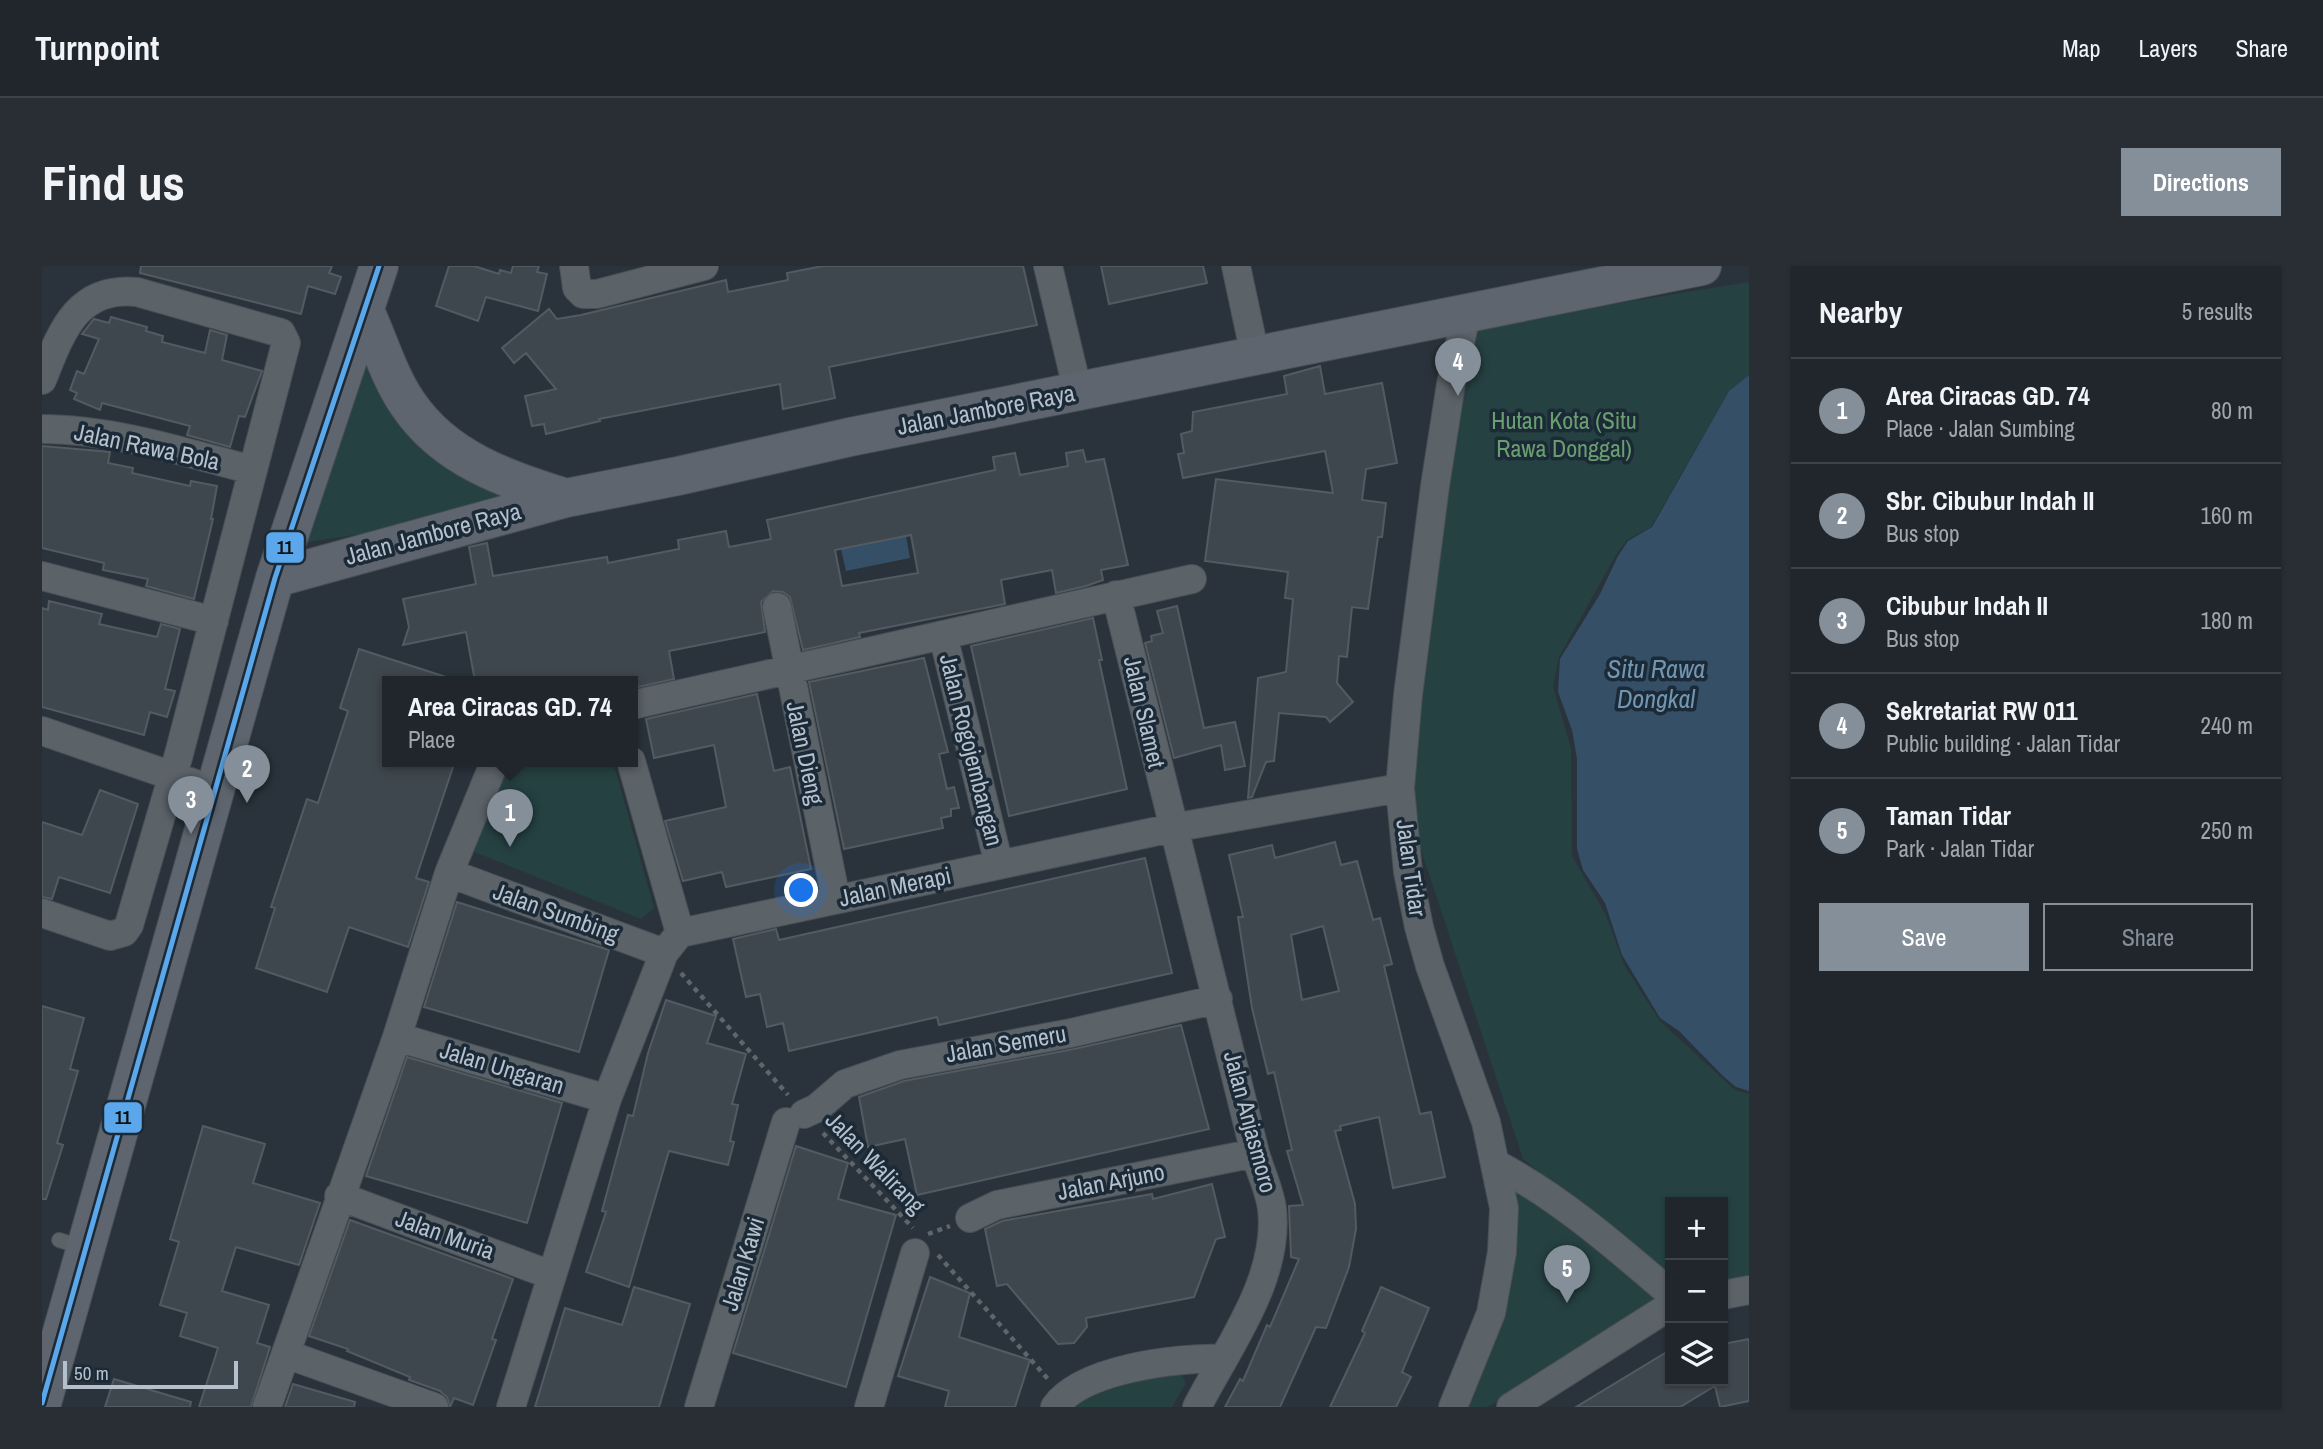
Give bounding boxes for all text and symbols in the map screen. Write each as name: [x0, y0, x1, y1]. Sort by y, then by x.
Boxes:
text: Turnpoint: [35, 26, 159, 70]
text: Map: [2062, 32, 2100, 64]
text: Layers: [2138, 32, 2197, 64]
text: Share: [2235, 32, 2288, 64]
button: Directions: [2121, 148, 2281, 216]
text: Find us: [42, 149, 185, 215]
text: Nearby: [1819, 292, 1902, 332]
text: 5 results: [2182, 296, 2253, 327]
pin: 4: [1435, 338, 1481, 396]
street label: Jalan Jambore Raya: [894, 376, 1077, 442]
text: Area Ciracas GD. 74: [1886, 378, 2090, 413]
text: 1: [1837, 395, 1847, 426]
text: 80 m: [2211, 395, 2253, 426]
park label: Hutan Kota (Situ Rawa Donggal): [1491, 404, 1637, 464]
text: Place · Jalan Sumbing: [1886, 413, 2075, 444]
street label: Jalan Rawa Bola: [72, 415, 223, 477]
text: Sbr. Cibubur Indah II: [1886, 483, 2095, 518]
street label: Jalan Jambore Raya: [341, 494, 524, 572]
text: 2: [1837, 500, 1847, 531]
text: 160 m: [2201, 500, 2253, 531]
text: Bus stop: [1886, 518, 1959, 549]
line badge: 11: [265, 531, 305, 564]
text: 11: [277, 534, 294, 560]
text: Cibubur Indah II: [1886, 588, 2048, 623]
text: 3: [1837, 605, 1847, 636]
text: 180 m: [2201, 605, 2253, 636]
text: Bus stop: [1886, 623, 1959, 654]
street label: Jalan Rogojembangan: [933, 650, 1011, 849]
water label: Situ Rawa Dongkal: [1607, 651, 1705, 716]
street label: Jalan Slamet: [1117, 653, 1173, 771]
popup: [382, 676, 638, 767]
text: Area Ciracas GD. 74: [408, 689, 612, 724]
text: Sekretariat RW 011: [1886, 693, 2078, 728]
street label: Jalan Dieng: [779, 698, 833, 808]
text: 4: [1837, 710, 1847, 741]
text: 240 m: [2201, 710, 2253, 741]
text: Place: [408, 724, 455, 755]
text: Public building · Jalan Tidar: [1886, 728, 2120, 759]
pin: 2: [224, 745, 270, 803]
pin: 3: [168, 776, 214, 834]
pin: 1: [487, 789, 533, 847]
text: Taman Tidar: [1886, 798, 2011, 833]
text: 5: [1837, 815, 1847, 846]
text: 250 m: [2201, 815, 2253, 846]
street label: Jalan Tidar: [1389, 817, 1435, 919]
text: Park · Jalan Tidar: [1886, 833, 2034, 864]
street label: Jalan Merapi: [836, 859, 954, 913]
your location: [784, 873, 818, 907]
street label: Jalan Sumbing: [489, 875, 624, 950]
button: Save: [1819, 903, 2029, 971]
button: Share: [2043, 903, 2253, 971]
street label: Jalan Semeru: [943, 1017, 1068, 1069]
street label: Jalan Ungaran: [436, 1033, 568, 1101]
street label: Jalan Anjasmoro: [1217, 1047, 1285, 1196]
line badge: 11: [103, 1101, 143, 1134]
text: 11: [115, 1104, 132, 1130]
street label: Jalan Walirang: [819, 1104, 933, 1220]
street label: Jalan Arjuno: [1055, 1155, 1167, 1207]
map controls: [1665, 1197, 1728, 1386]
button: +: [1665, 1197, 1728, 1260]
street label: Jalan Muria: [392, 1201, 499, 1267]
street label: Jalan Kawi: [713, 1213, 771, 1314]
pin: 5: [1544, 1245, 1590, 1303]
button: −: [1665, 1260, 1728, 1323]
button: layers: [1665, 1323, 1728, 1386]
scale bar: [63, 1358, 238, 1390]
text: 50 m: [74, 1360, 109, 1386]

